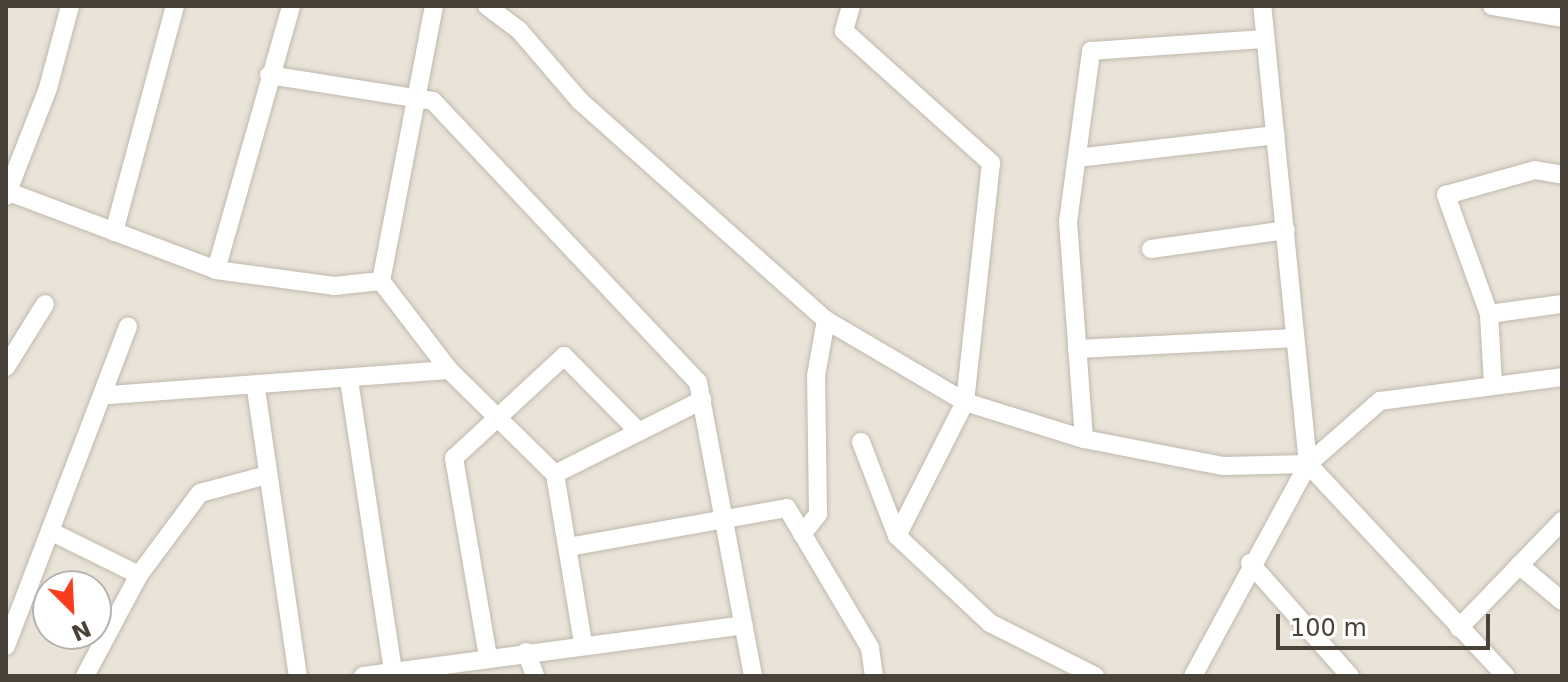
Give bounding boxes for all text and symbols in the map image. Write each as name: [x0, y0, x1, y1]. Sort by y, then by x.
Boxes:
north arrow: [32, 570, 112, 650]
scale bar: [1280, 598, 1494, 648]
text: 100 m: [1290, 614, 1367, 642]
text: N: [68, 615, 95, 646]

